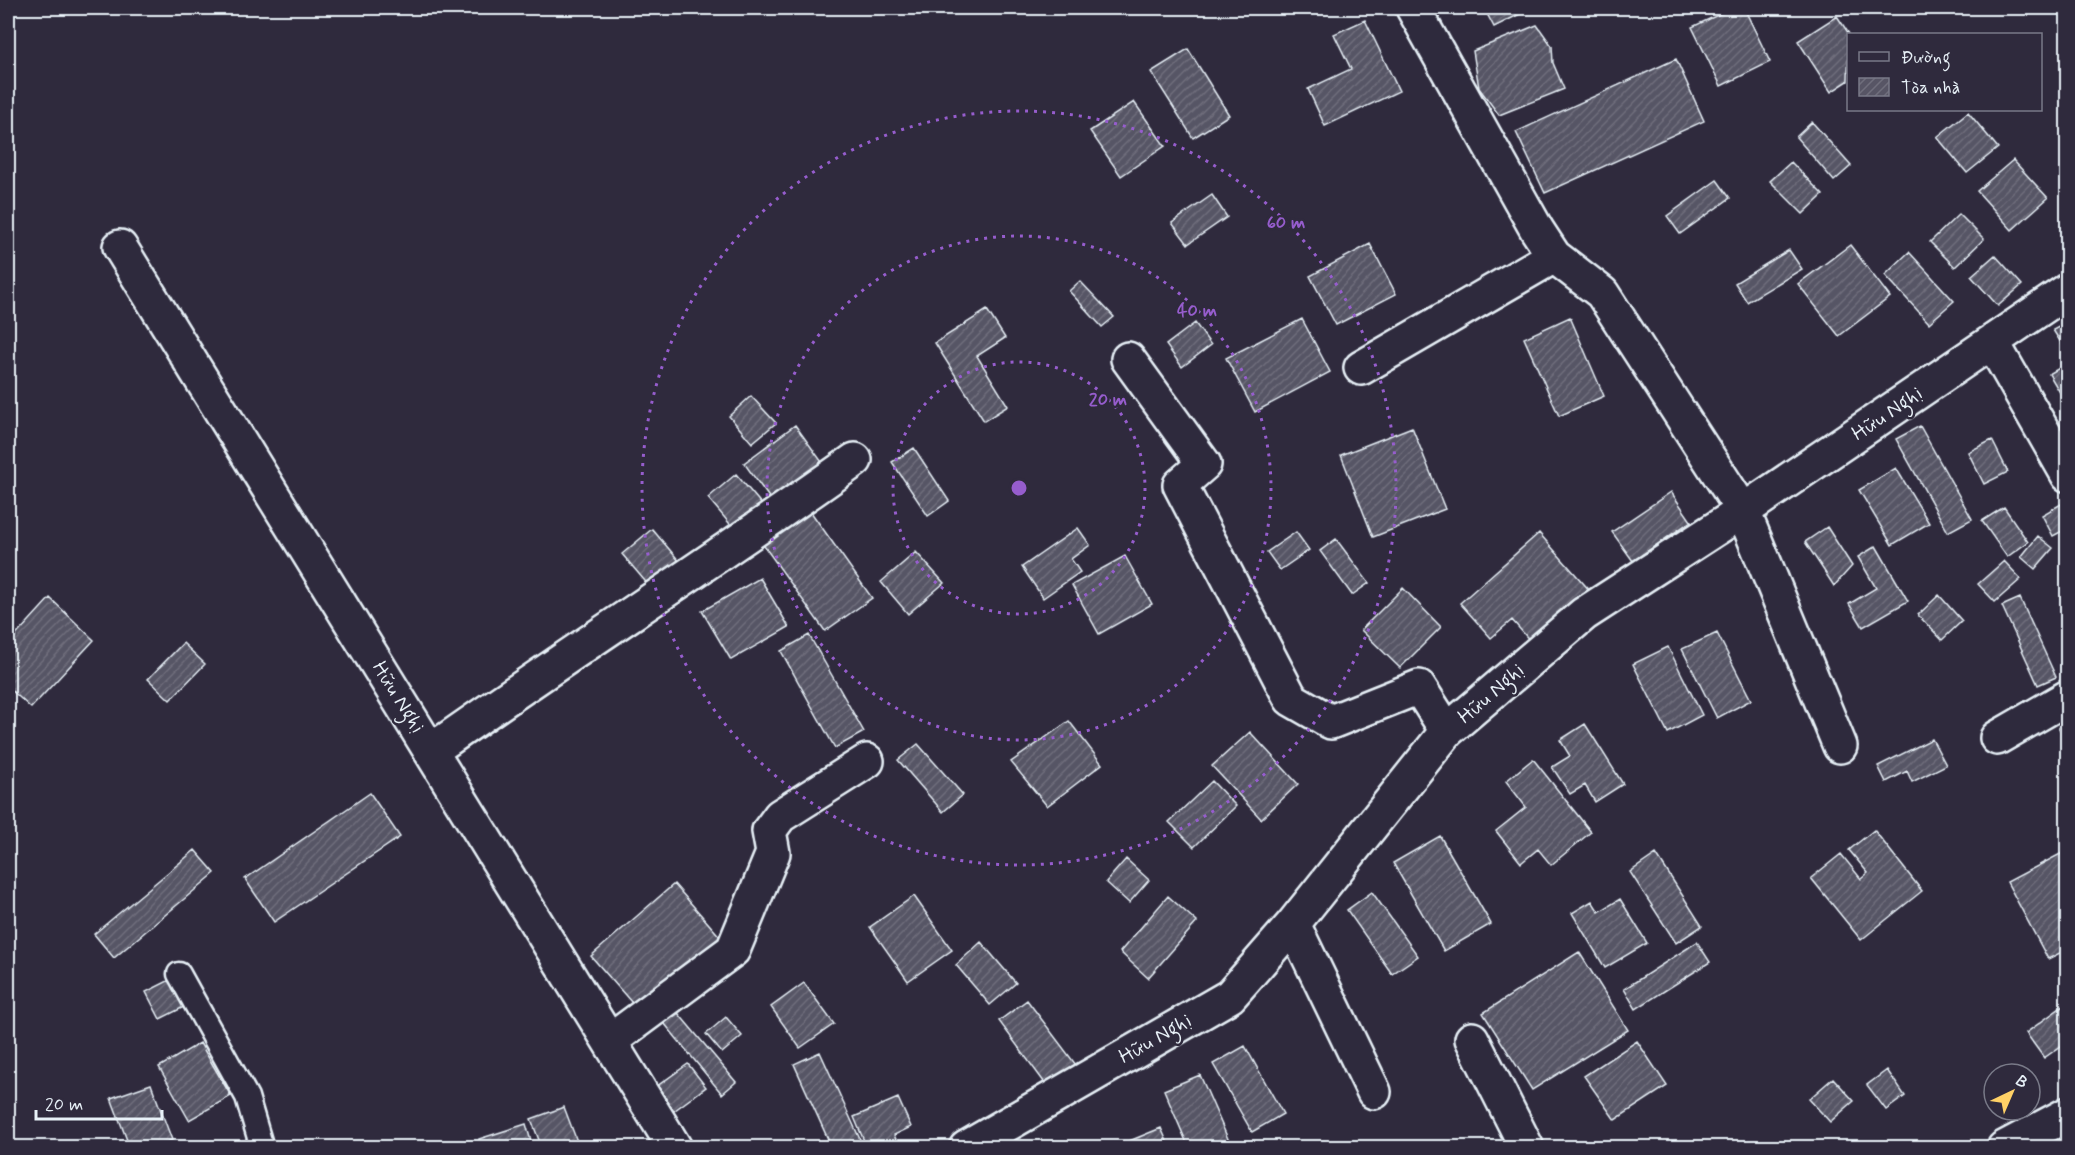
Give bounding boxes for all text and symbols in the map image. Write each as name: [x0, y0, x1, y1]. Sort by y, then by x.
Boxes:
legend: [1847, 33, 2042, 111]
text: Đường: [1901, 46, 1951, 72]
text: Tòa nhà: [1901, 76, 1960, 100]
text: 60 m: [1267, 211, 1305, 235]
text: 40 m: [1177, 299, 1217, 323]
street label: Hữu Nghị: [1846, 380, 1929, 449]
text: 20 m: [1089, 388, 1127, 412]
centre of rings: [1009, 478, 1029, 498]
street label: Hữu Nghị: [363, 656, 431, 739]
street label: Hữu Nghị: [1452, 657, 1531, 732]
street label: Hữu Nghị: [1114, 1007, 1197, 1073]
north arrow: [1982, 1062, 2042, 1122]
text: B: [2010, 1071, 2032, 1093]
scale bar: [36, 1083, 162, 1121]
text: 20 m: [45, 1093, 83, 1117]

